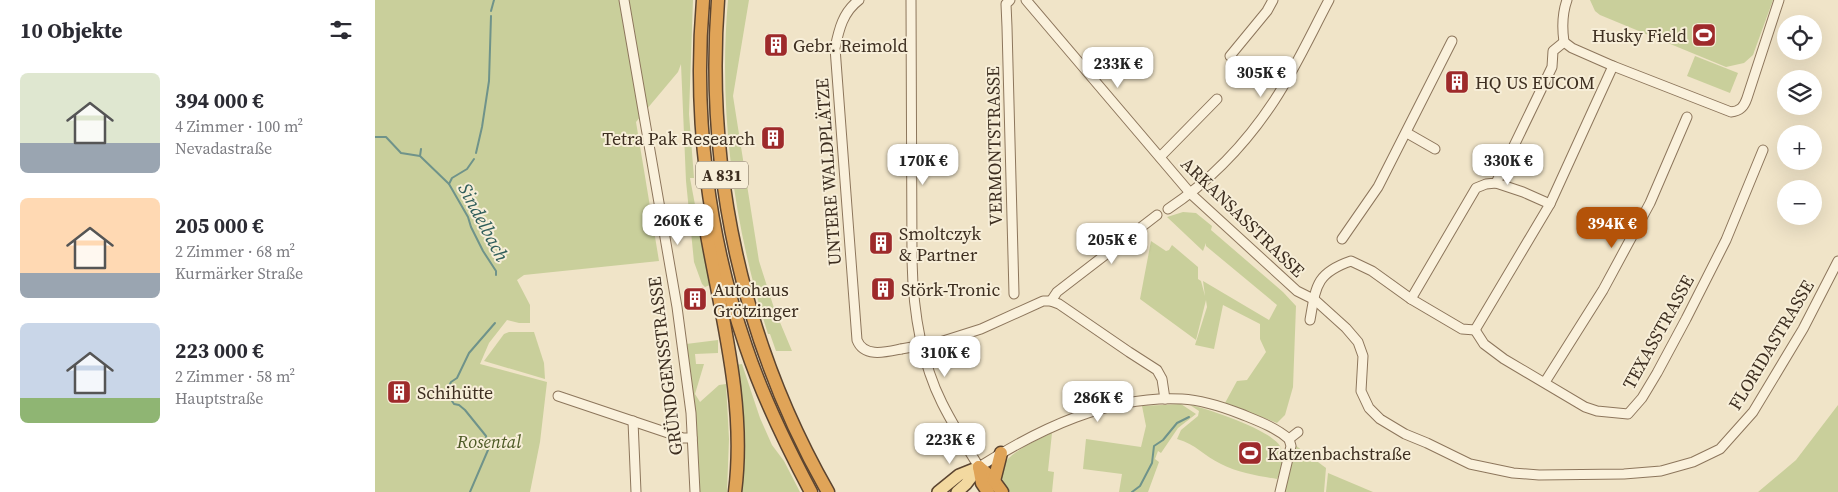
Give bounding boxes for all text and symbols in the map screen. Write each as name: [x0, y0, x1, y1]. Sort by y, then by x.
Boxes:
map controls: [1777, 15, 1822, 225]
button: locate: [1777, 15, 1822, 60]
text: 10 Objekte: [20, 16, 122, 45]
icon: filters: [327, 16, 355, 44]
sports icon: Husky Field: [1691, 22, 1717, 48]
place label: Husky Field: [1592, 23, 1687, 48]
building icon: Gebr. Reimold: [763, 32, 789, 58]
place label: Gebr. Reimold: [793, 33, 908, 58]
pin: 233K €: [1077, 46, 1159, 89]
text: 233K €: [1093, 52, 1143, 74]
pin: 305K €: [1220, 56, 1302, 98]
text: 305K €: [1236, 61, 1286, 83]
street label: VERMONTSTRASSE: [980, 66, 1008, 226]
building icon: HQ US EUCOM: [1444, 69, 1470, 95]
place label: HQ US EUCOM: [1475, 70, 1595, 95]
button: layers: [1777, 70, 1822, 115]
street label: UNTERE WALDPLÄTZE: [809, 77, 847, 266]
text: 394 000 €: [175, 86, 264, 115]
icon: home: [60, 93, 120, 153]
text: 4 Zimmer · 100 m²: [175, 115, 303, 137]
building icon: Tetra Pak Research: [760, 125, 786, 151]
button: +: [1777, 125, 1822, 170]
place label: Tetra Pak Research: [602, 126, 755, 151]
text: Nevadastraße: [175, 137, 272, 159]
pin: 170K €: [882, 144, 964, 186]
pin: 330K €: [1467, 144, 1549, 186]
text: 170K €: [898, 149, 948, 171]
text: 330K €: [1483, 149, 1533, 171]
street label: ARKANSASSTRASSE: [1176, 151, 1310, 283]
road number: A 831: [696, 162, 748, 188]
water label: Sindelbach: [452, 178, 516, 266]
button: −: [1777, 180, 1822, 225]
pin: 260K €: [637, 204, 719, 246]
pin: 394K €: [1571, 206, 1653, 249]
text: 260K €: [653, 209, 703, 231]
text: 205 000 €: [175, 211, 264, 240]
text: 394K €: [1587, 212, 1637, 234]
icon: home: [60, 218, 120, 278]
place label: Smoltczyk & Partner: [899, 221, 981, 267]
pin: 205K €: [1071, 222, 1153, 265]
text: 205K €: [1087, 228, 1137, 250]
building icon: Smoltczyk & Partner: [868, 230, 894, 256]
text: 2 Zimmer · 68 m²: [175, 240, 295, 262]
text: Kurmärker Straße: [175, 262, 303, 284]
street label: TEXASSTRASSE: [1616, 270, 1700, 394]
street label: GRÜNDGENSSTRASSE: [642, 275, 688, 457]
street label: FLORIDASTRASSE: [1722, 275, 1820, 415]
building icon: Störk-Tronic: [870, 276, 896, 302]
place label: Autohaus Grötzinger: [713, 277, 799, 323]
place label: Störk-Tronic: [901, 277, 1000, 302]
building icon: Autohaus Grötzinger: [682, 286, 708, 312]
text: 223 000 €: [175, 336, 264, 365]
pin: 310K €: [904, 336, 986, 378]
text: 310K €: [920, 341, 970, 363]
icon: home: [60, 343, 120, 403]
text: 2 Zimmer · 58 m²: [175, 365, 295, 387]
building icon: Schihütte: [386, 379, 412, 405]
place label: Schihütte: [417, 380, 493, 405]
pin: 286K €: [1057, 380, 1139, 423]
text: 286K €: [1073, 386, 1123, 408]
text: Hauptstraße: [175, 387, 263, 409]
pin: 223K €: [909, 422, 991, 465]
text: 223K €: [925, 428, 975, 450]
park label: Rosental: [456, 429, 521, 454]
sports icon: Katzenbachstraße: [1237, 440, 1263, 466]
place label: Katzenbachstraße: [1267, 441, 1411, 466]

